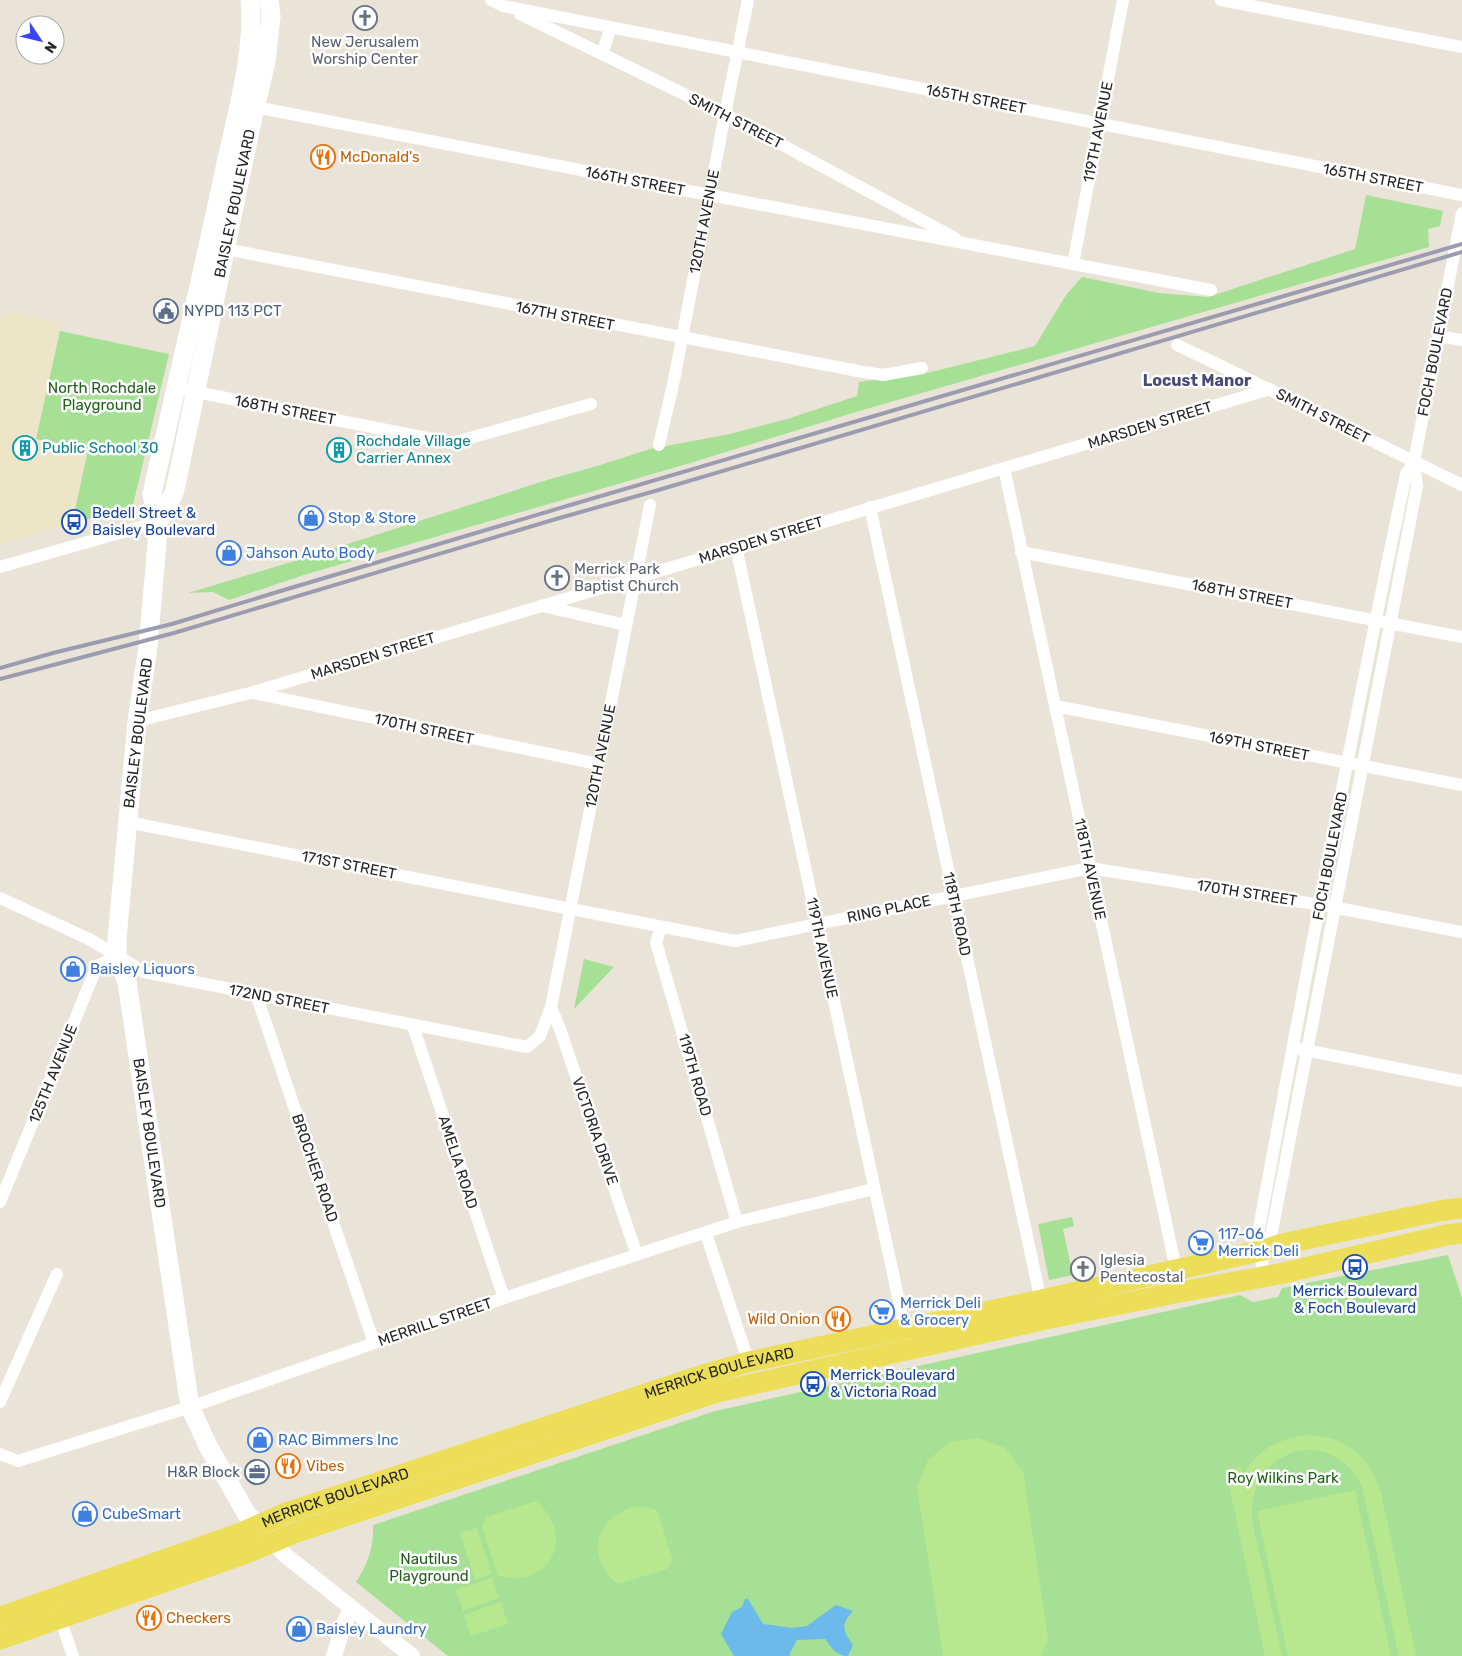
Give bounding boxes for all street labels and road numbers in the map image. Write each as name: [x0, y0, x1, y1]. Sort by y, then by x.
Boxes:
street label: 165TH STREET: [924, 80, 1028, 118]
street label: 119TH AVENUE: [1079, 80, 1117, 184]
street label: SMITH STREET: [686, 90, 786, 153]
street label: BAISLEY BOULEVARD: [211, 128, 259, 279]
street label: 165TH STREET: [1321, 159, 1425, 197]
street label: 166TH STREET: [583, 162, 687, 200]
street label: 120TH AVENUE: [686, 168, 723, 275]
street label: FOCH BOULEVARD: [1414, 286, 1456, 418]
street label: 167TH STREET: [514, 298, 616, 334]
street label: SMITH STREET: [1273, 385, 1373, 448]
street label: 168TH STREET: [233, 391, 337, 429]
street label: MARSDEN STREET: [1086, 397, 1215, 452]
street label: MARSDEN STREET: [697, 512, 826, 567]
street label: 168TH STREET: [1190, 575, 1294, 613]
street label: MARSDEN STREET: [309, 628, 438, 683]
street label: BAISLEY BOULEVARD: [120, 657, 156, 809]
street label: 120TH AVENUE: [581, 703, 619, 810]
street label: 170TH STREET: [373, 710, 476, 748]
street label: 169TH STREET: [1207, 727, 1311, 765]
street label: FOCH BOULEVARD: [1309, 790, 1351, 922]
street label: 118TH AVENUE: [1070, 817, 1110, 921]
street label: 171ST STREET: [300, 847, 398, 883]
street label: 118TH ROAD: [939, 870, 975, 958]
street label: 170TH STREET: [1196, 876, 1299, 910]
street label: RING PLACE: [845, 891, 933, 927]
street label: 119TH AVENUE: [803, 896, 841, 1000]
street label: 172ND STREET: [227, 980, 331, 1018]
street label: 125TH AVENUE: [25, 1022, 81, 1126]
street label: 119TH ROAD: [675, 1032, 715, 1118]
street label: BAISLEY BOULEVARD: [129, 1057, 169, 1209]
street label: VICTORIA DRIVE: [568, 1075, 622, 1187]
street label: BROCHER ROAD: [288, 1111, 342, 1225]
street label: AMELIA ROAD: [434, 1113, 482, 1211]
street label: MERRILL STREET: [376, 1294, 495, 1350]
street label: MERRICK BOULEVARD: [642, 1343, 796, 1403]
street label: MERRICK BOULEVARD: [259, 1464, 411, 1532]

